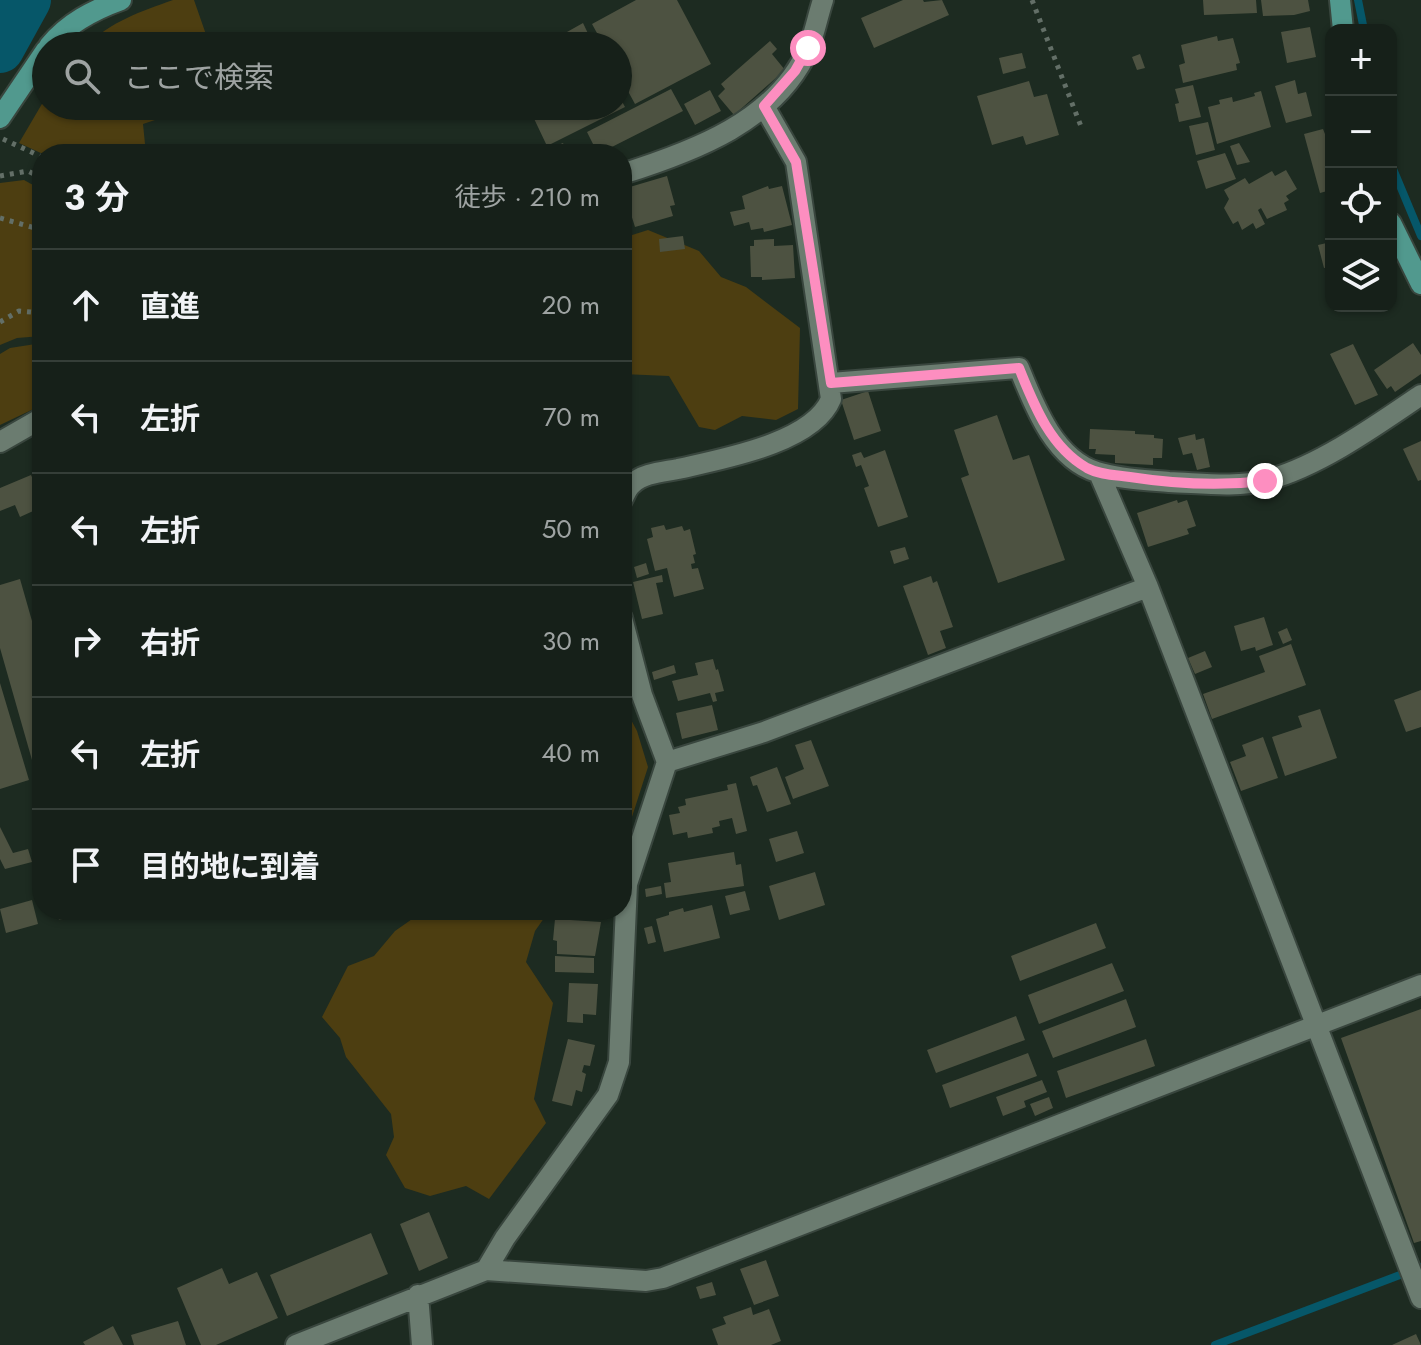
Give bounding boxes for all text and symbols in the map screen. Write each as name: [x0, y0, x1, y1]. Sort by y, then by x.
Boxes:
map controls: [1325, 24, 1397, 312]
button: +: [1325, 24, 1397, 96]
route start: [790, 30, 826, 66]
search box: [32, 32, 632, 120]
icon: search: [60, 54, 104, 98]
text: ここで検索: [124, 56, 274, 99]
button: −: [1325, 96, 1397, 168]
button: locate: [1325, 168, 1397, 240]
text: 3 分: [64, 173, 129, 222]
text: 徒歩 · 210 m: [454, 178, 600, 216]
button: layers: [1325, 240, 1397, 312]
icon: ahead: [64, 283, 108, 327]
text: 直進: [140, 285, 200, 328]
text: 20 m: [542, 286, 600, 324]
icon: left: [64, 395, 108, 439]
text: 左折: [140, 397, 200, 440]
text: 70 m: [543, 398, 600, 436]
route end: [1247, 463, 1283, 499]
icon: left: [64, 507, 108, 551]
text: 左折: [140, 509, 200, 552]
text: 50 m: [542, 510, 600, 548]
icon: right: [64, 619, 108, 663]
text: 右折: [140, 621, 200, 664]
text: 30 m: [542, 622, 600, 660]
icon: left: [64, 731, 108, 775]
text: 左折: [140, 733, 200, 776]
text: 40 m: [541, 734, 600, 772]
icon: arrive: [64, 843, 108, 887]
text: 目的地に到着: [140, 845, 320, 888]

